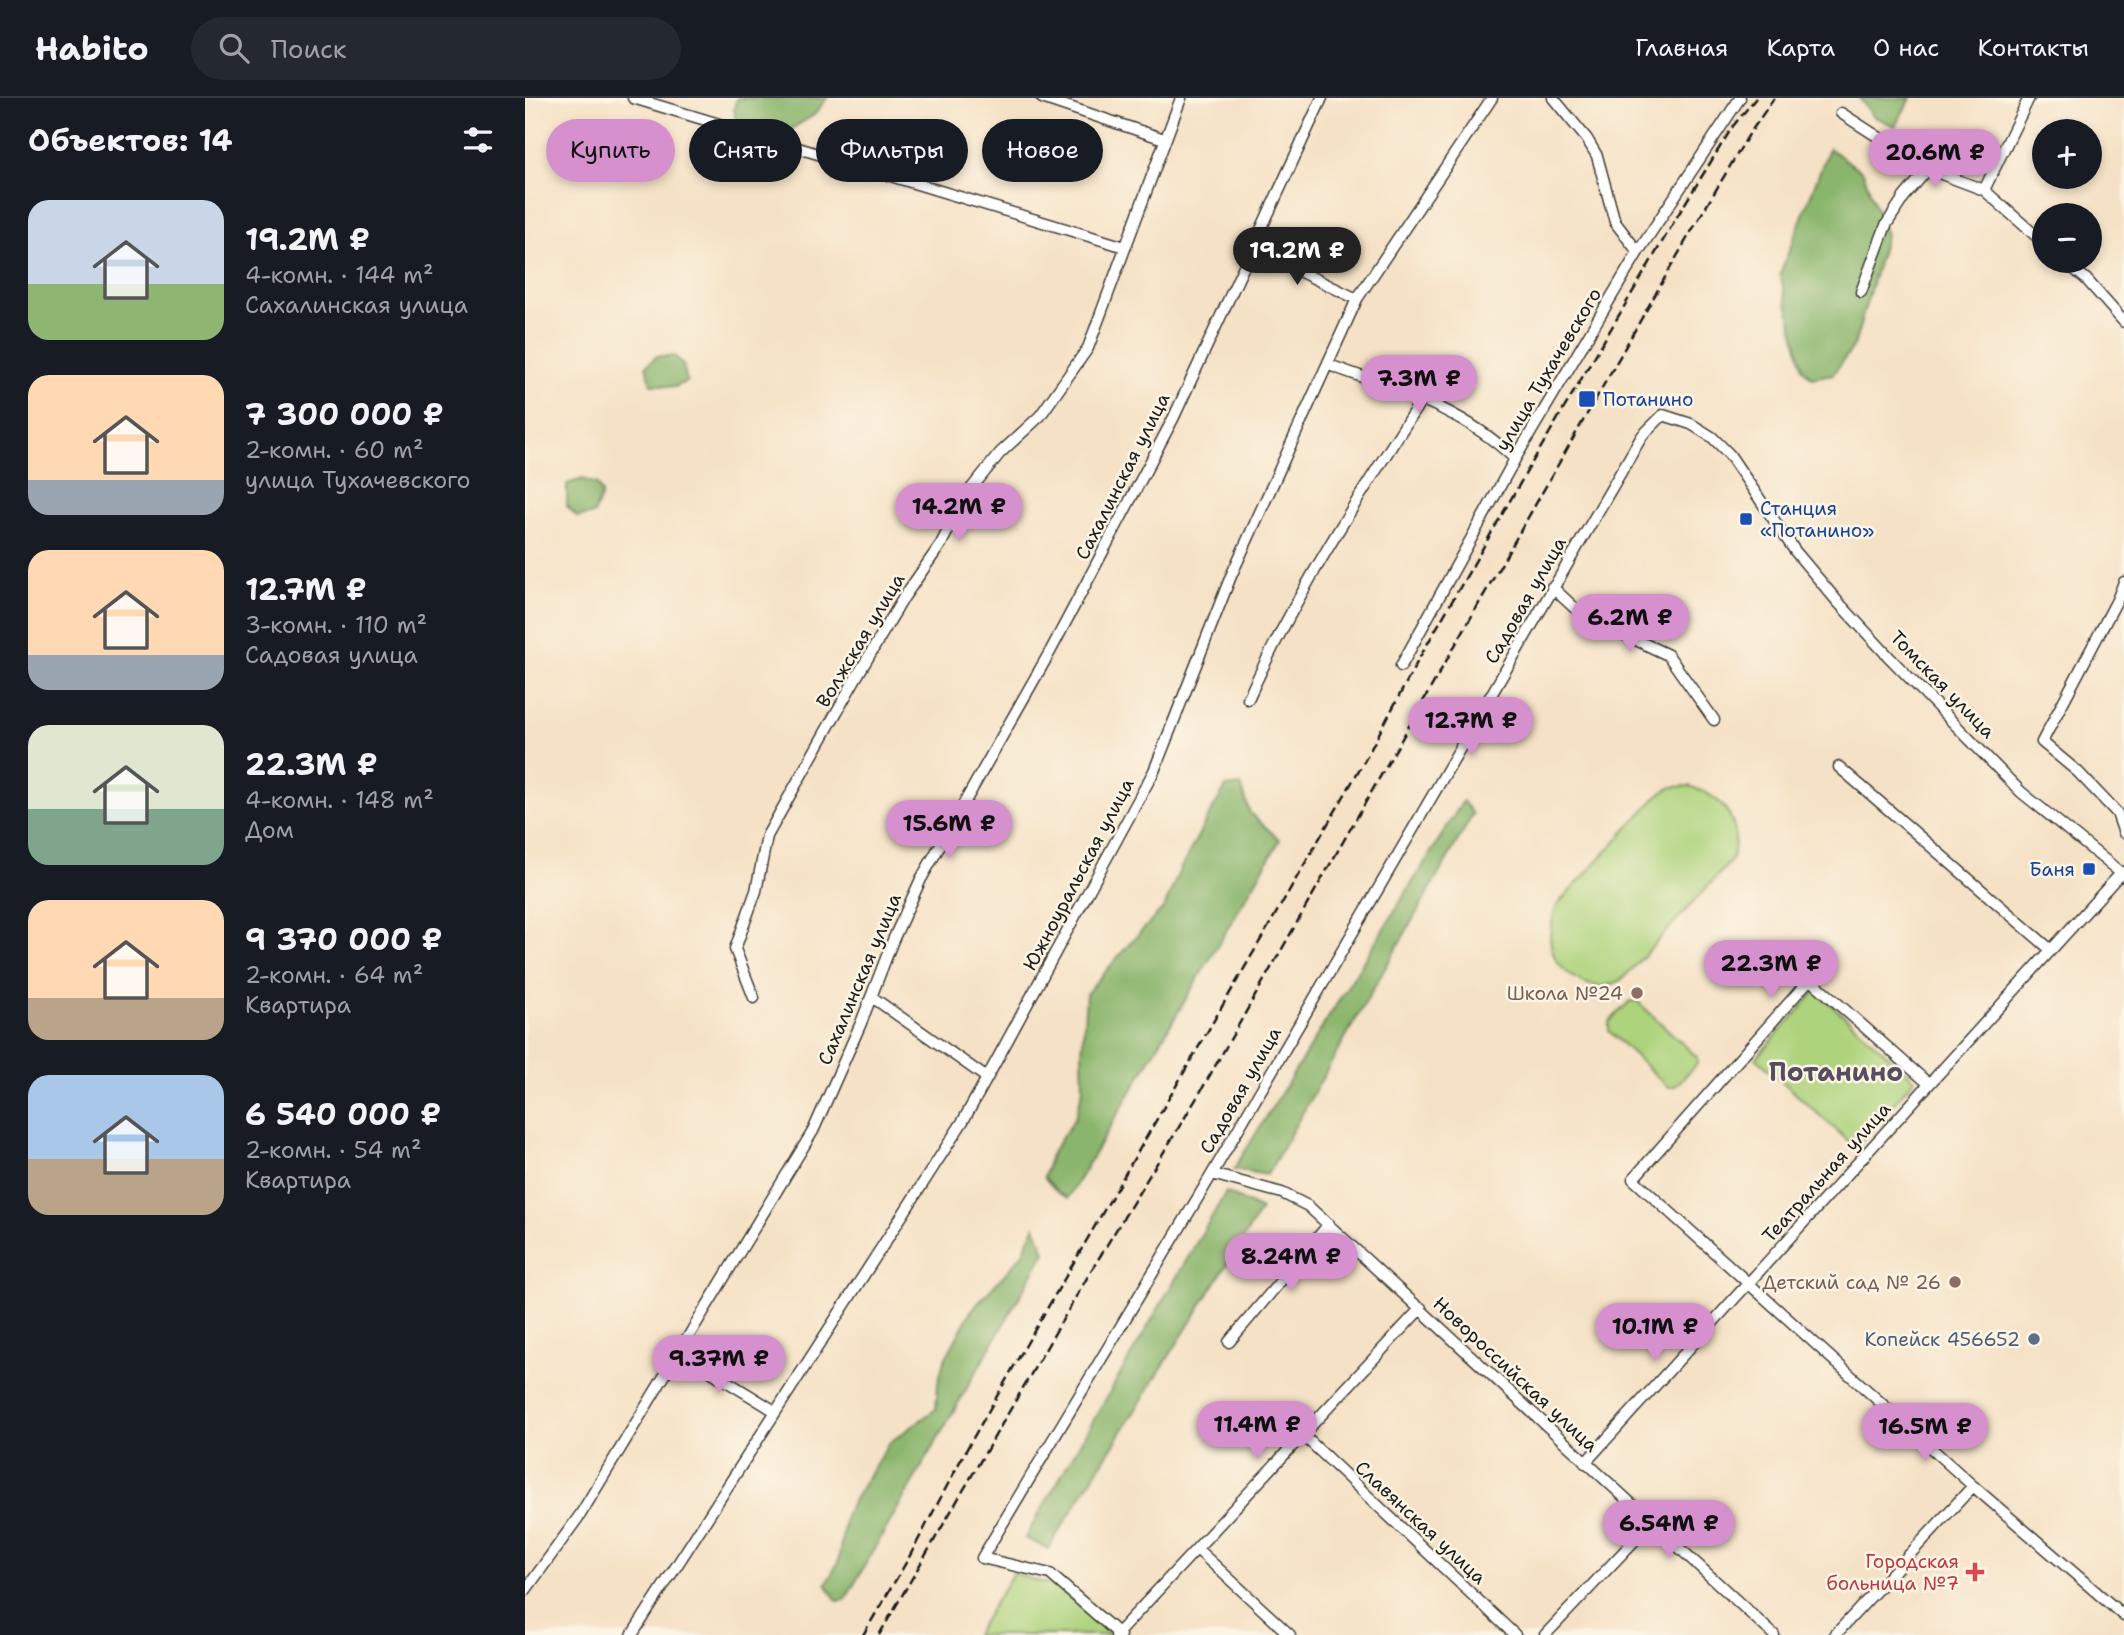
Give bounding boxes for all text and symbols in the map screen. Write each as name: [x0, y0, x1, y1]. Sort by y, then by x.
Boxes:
search box: [191, 17, 681, 80]
text: Habito: [35, 26, 149, 71]
icon: search: [215, 29, 253, 67]
text: Поиск: [271, 31, 347, 66]
text: Главная: [1635, 32, 1728, 64]
text: Карта: [1766, 32, 1835, 64]
text: О нас: [1873, 32, 1939, 64]
text: Контакты: [1977, 32, 2089, 64]
chip: Купить: [546, 119, 675, 182]
chip: Снять: [689, 119, 802, 182]
chip: Фильтры: [816, 119, 968, 182]
chip: Новое: [982, 119, 1103, 182]
map controls: [2032, 119, 2102, 273]
button: +: [2032, 119, 2102, 189]
text: Объектов: 14: [28, 120, 233, 161]
icon: filters: [459, 121, 497, 159]
pin: 20.6M ₽: [1870, 130, 2000, 189]
text: 20.6M ₽: [1885, 137, 1985, 167]
button: −: [2032, 203, 2102, 273]
text: 19.2M ₽: [245, 219, 370, 260]
icon: home: [84, 228, 168, 312]
pin: 19.2M ₽: [1232, 228, 1362, 287]
text: 19.2M ₽: [1249, 235, 1345, 265]
text: 4-комн. · 144 m²: [245, 260, 434, 290]
street label: улица Тухачевского: [1490, 283, 1607, 455]
text: Сахалинская улица: [245, 290, 468, 320]
pin: 7.3M ₽: [1362, 356, 1476, 415]
text: 7.3M ₽: [1377, 363, 1461, 393]
place label: Потанино: [1603, 387, 1693, 412]
street label: Сахалинская улица: [1069, 388, 1175, 564]
marker: Потанино: [1577, 389, 1597, 409]
text: 7 300 000 ₽: [245, 394, 444, 435]
icon: home: [84, 403, 168, 487]
text: 2-комн. · 60 m²: [245, 435, 423, 465]
text: улица Тухачевского: [245, 465, 470, 495]
pin: 14.2M ₽: [894, 484, 1024, 543]
text: 14.2M ₽: [912, 491, 1006, 521]
place label: Станция «Потанино»: [1760, 496, 1874, 543]
marker: Станция «Потанино»: [1738, 511, 1754, 527]
street label: Садовая улица: [1479, 532, 1572, 668]
street label: Волжская улица: [810, 568, 910, 712]
text: 12.7M ₽: [245, 569, 367, 610]
icon: home: [84, 578, 168, 662]
pin: 6.2M ₽: [1573, 594, 1687, 654]
text: 6.2M ₽: [1587, 602, 1673, 632]
text: 3-комн. · 110 m²: [245, 610, 427, 640]
street label: Томская улица: [1885, 625, 2001, 744]
text: Садовая улица: [245, 640, 418, 670]
pin: 12.7M ₽: [1406, 698, 1536, 757]
text: 12.7M ₽: [1424, 705, 1518, 735]
text: 22.3M ₽: [245, 744, 378, 785]
icon: home: [84, 753, 168, 837]
street label: Южноуральская улица: [1017, 774, 1140, 974]
text: 4-комн. · 148 m²: [245, 785, 434, 815]
pin: 15.6M ₽: [884, 800, 1014, 860]
text: 15.6M ₽: [902, 808, 996, 838]
text: Дом: [245, 815, 294, 845]
place label: Баня: [2029, 857, 2075, 882]
marker: Баня: [2081, 861, 2097, 877]
street label: Сахалинская улица: [812, 889, 907, 1069]
text: 9 370 000 ₽: [245, 919, 442, 960]
icon: home: [84, 928, 168, 1012]
pin: 22.3M ₽: [1706, 940, 1836, 1000]
text: 22.3M ₽: [1720, 948, 1822, 978]
text: 2-комн. · 64 m²: [245, 960, 423, 990]
place label: Школа №24: [1507, 981, 1623, 1006]
marker: Школа №24: [1629, 985, 1645, 1001]
text: Квартира: [245, 990, 351, 1020]
street label: Садовая улица: [1194, 1022, 1287, 1158]
district label: Потанино: [1769, 1054, 1903, 1089]
text: 6 540 000 ₽: [245, 1094, 441, 1135]
street label: Театральная улица: [1757, 1097, 1896, 1248]
icon: home: [84, 1103, 168, 1187]
text: 2-комн. · 54 m²: [245, 1135, 422, 1165]
text: Квартира: [245, 1165, 351, 1195]
pin: 8.24M ₽: [1226, 1234, 1356, 1293]
text: 8.24M ₽: [1241, 1241, 1341, 1271]
place label: Детский сад № 26: [1762, 1270, 1941, 1295]
marker: Детский сад № 26: [1947, 1274, 1963, 1290]
street label: Новороссийская улица: [1428, 1291, 1604, 1458]
pin: 10.1M ₽: [1590, 1304, 1720, 1363]
text: 10.1M ₽: [1611, 1311, 1699, 1341]
place label: Копейск 456652: [1864, 1327, 2020, 1352]
marker: Копейск 456652: [2026, 1331, 2042, 1347]
pin: 9.37M ₽: [654, 1336, 784, 1395]
text: 9.37M ₽: [669, 1343, 769, 1373]
pin: 11.4M ₽: [1192, 1402, 1322, 1461]
pin: 16.5M ₽: [1860, 1404, 1990, 1463]
text: 11.4M ₽: [1213, 1409, 1301, 1439]
text: 16.5M ₽: [1878, 1411, 1972, 1441]
street label: Славянская улица: [1350, 1455, 1492, 1590]
pin: 6.54M ₽: [1604, 1500, 1734, 1560]
text: 6.54M ₽: [1619, 1508, 1719, 1538]
place label: Городская больница №7: [1826, 1549, 1959, 1596]
marker: Городская больница №7: [1965, 1562, 1985, 1582]

